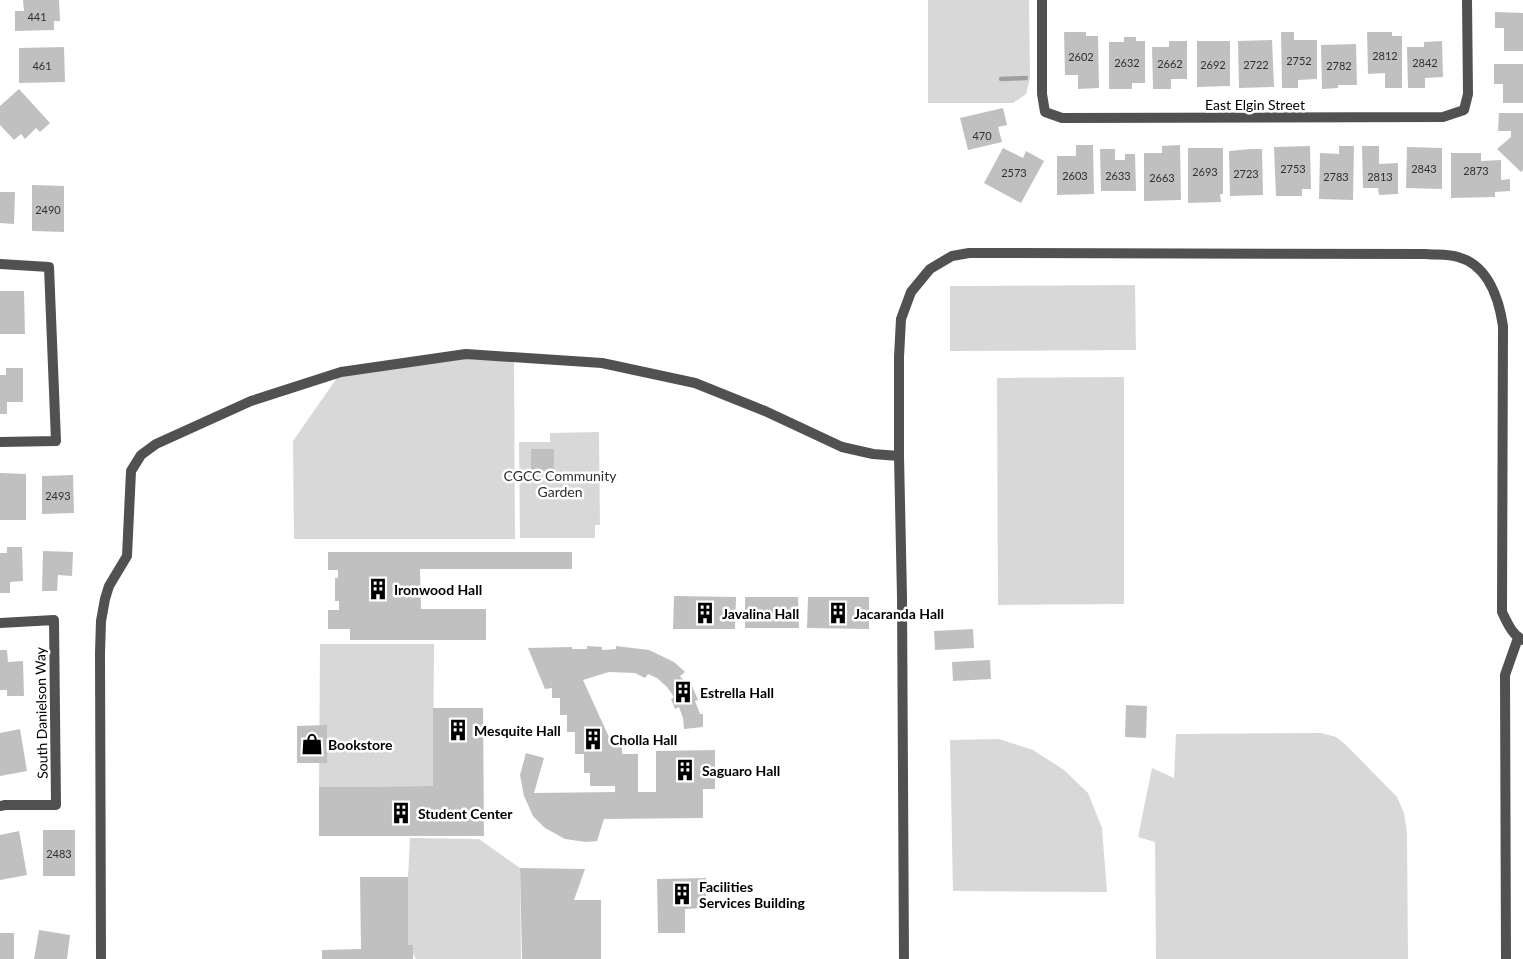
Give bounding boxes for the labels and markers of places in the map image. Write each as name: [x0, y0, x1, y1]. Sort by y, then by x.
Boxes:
building icon: Ironwood Hall: [365, 576, 391, 602]
place label: Ironwood Hall: [394, 581, 482, 598]
building icon: Javalina Hall: [692, 600, 718, 626]
building icon: Jacaranda Hall: [825, 600, 851, 626]
place label: Javalina Hall: [722, 605, 799, 622]
place label: Jacaranda Hall: [854, 605, 944, 622]
building icon: Estrella Hall: [670, 679, 696, 705]
place label: Estrella Hall: [700, 684, 774, 701]
building icon: Mesquite Hall: [445, 717, 471, 743]
place label: Mesquite Hall: [474, 722, 561, 739]
building icon: Cholla Hall: [580, 726, 606, 752]
shop icon: Bookstore: [299, 731, 325, 757]
place label: Cholla Hall: [610, 731, 677, 748]
place label: Bookstore: [328, 736, 393, 753]
building icon: Saguaro Hall: [672, 757, 698, 783]
place label: Saguaro Hall: [702, 762, 780, 779]
building icon: Student Center: [388, 800, 414, 826]
place label: Student Center: [418, 805, 513, 822]
place label: Facilities Services Building: [699, 878, 805, 911]
building icon: Facilities Services Building: [669, 881, 695, 907]

